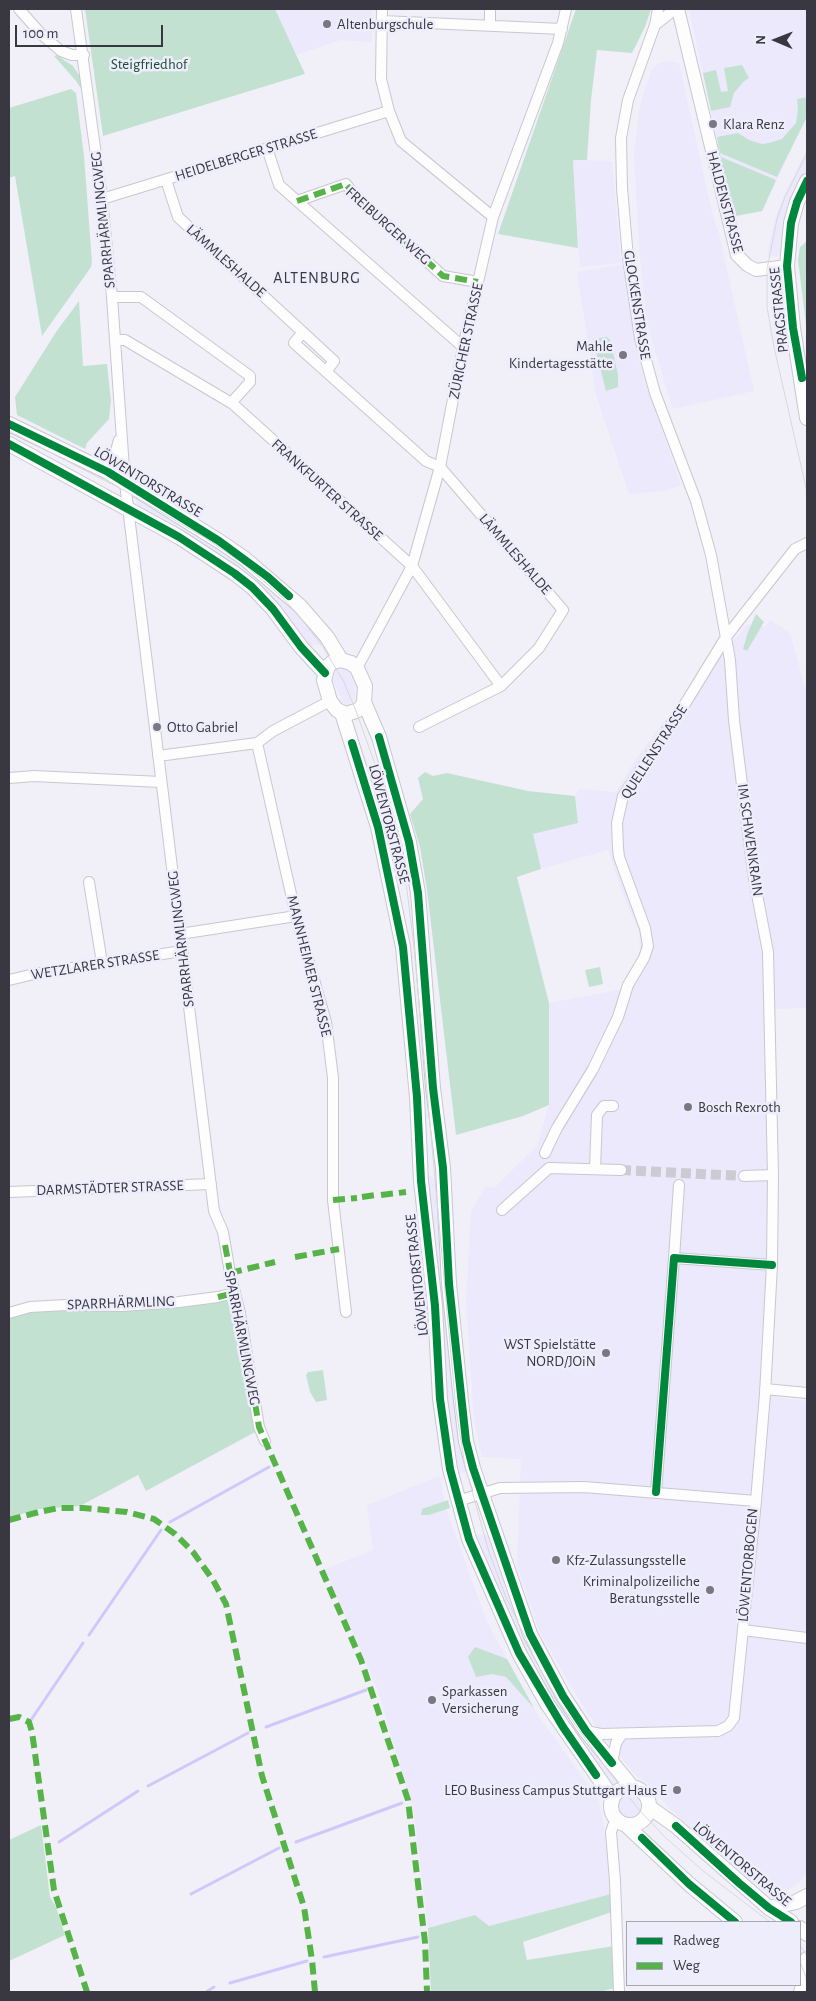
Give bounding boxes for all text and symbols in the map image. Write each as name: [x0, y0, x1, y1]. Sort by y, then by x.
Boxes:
scale bar: [18, 15, 165, 47]
place label: Altenburgschule: [337, 15, 433, 33]
north arrow: [751, 15, 801, 65]
marker: Altenburgschule: [321, 18, 333, 30]
text: 100 m: [23, 26, 58, 41]
text: N: [754, 35, 768, 45]
park label: Steigfriedhof: [111, 55, 187, 73]
place label: Klara Renz: [723, 115, 784, 133]
marker: Klara Renz: [707, 118, 719, 130]
street label: HEIDELBERGER STRASSE: [173, 125, 319, 185]
street label: HALDENSTRASSE: [703, 149, 747, 255]
street label: SPARRHÄRMLINGWEG: [87, 151, 119, 289]
street label: FREIBURGER WEG: [342, 183, 434, 269]
street label: LÄMMLESHALDE: [182, 220, 270, 302]
street label: GLOCKENSTRASSE: [619, 249, 655, 361]
street label: PRAGSTRASSE: [766, 266, 792, 354]
district label: ALTENBURG: [272, 268, 362, 288]
street label: ZÜRICHER STRASSE: [445, 281, 487, 401]
place label: Mahle Kindertagesstätte: [509, 337, 613, 372]
marker: Mahle Kindertagesstätte: [617, 349, 629, 361]
street label: FRANKFURTER STRASSE: [268, 435, 386, 545]
street label: LÖWENTORSTRASSE: [91, 443, 205, 521]
street label: LÄMMLESHALDE: [475, 510, 555, 598]
street label: QUELLENSTRASSE: [617, 702, 691, 802]
place label: Otto Gabriel: [167, 718, 238, 736]
marker: Otto Gabriel: [151, 721, 163, 733]
street label: LÖWENTORSTRASSE: [364, 762, 414, 886]
street label: IM SCHWENKRAIN: [733, 783, 767, 897]
street label: SPARRHÄRMLINGWEG: [164, 870, 198, 1008]
street label: MANNHEIMER STRASSE: [283, 894, 335, 1038]
street label: WETZLARER STRASSE: [30, 946, 160, 984]
place label: Bosch Rexroth: [698, 1098, 781, 1116]
marker: Bosch Rexroth: [682, 1101, 694, 1113]
street label: DARMSTÄDTER STRASSE: [36, 1176, 184, 1200]
street label: LÖWENTORSTRASSE: [402, 1213, 432, 1337]
street label: SPARRHÄRMLINGWEG: [220, 1269, 264, 1407]
street label: SPARRHÄRMLING: [67, 1292, 175, 1314]
place label: WST Spielstätte NORD/JOiN: [504, 1335, 596, 1370]
marker: WST Spielstätte NORD/JOiN: [600, 1347, 612, 1359]
street label: LÖWENTORBOGEN: [734, 1507, 762, 1623]
place label: Kfz-Zulassungsstelle: [566, 1551, 686, 1569]
marker: Kfz-Zulassungsstelle: [550, 1554, 562, 1566]
place label: Kriminalpolizeiliche Beratungsstelle: [583, 1572, 700, 1607]
marker: Kriminalpolizeiliche Beratungsstelle: [704, 1584, 716, 1596]
place label: Sparkassen Versicherung: [442, 1682, 519, 1717]
marker: Sparkassen Versicherung: [426, 1694, 438, 1706]
place label: LEO Business Campus Stuttgart Haus E: [444, 1781, 667, 1799]
marker: LEO Business Campus Stuttgart Haus E: [671, 1784, 683, 1796]
street label: LÖWENTORSTRASSE: [689, 1818, 795, 1910]
legend: [626, 1921, 801, 1986]
text: Radweg: [673, 1933, 720, 1948]
text: Weg: [673, 1958, 700, 1973]

